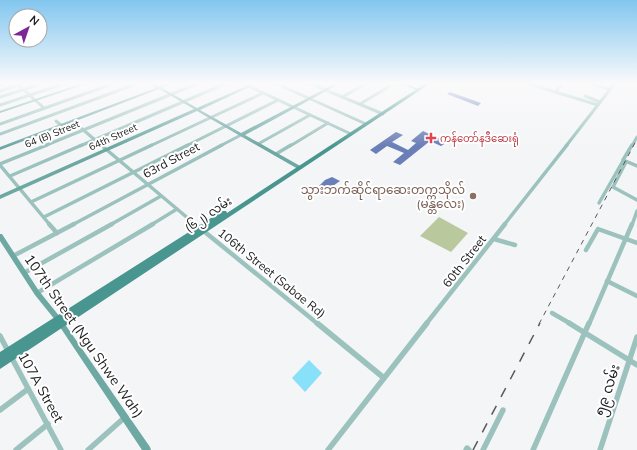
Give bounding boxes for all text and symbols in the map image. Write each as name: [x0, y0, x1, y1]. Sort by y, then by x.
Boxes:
north arrow: [8, 8, 48, 48]
text: N: [27, 12, 42, 28]
street label: 64 (B) Street: [23, 117, 82, 151]
street label: 64th Street: [87, 120, 140, 153]
place label: ကန်တော်နဒီဆေးရုံ: [440, 131, 519, 147]
marker: ကန်တော်နဒီဆေးရုံ: [425, 132, 437, 144]
street label: 63rd Street: [140, 139, 202, 181]
place label: သွားဘက်ဆိုင်ရာဆေးတက္ကသိုလ် (မန္တလေး): [301, 181, 465, 214]
marker: သွားဘက်ဆိုင်ရာဆေးတက္ကသိုလ် (မန္တလေး): [468, 191, 478, 201]
street label: (၆၂) လမ်း: [181, 192, 236, 238]
street label: 106th Street (Sabae Rd): [215, 225, 329, 321]
street label: 60th Street: [439, 232, 489, 290]
street label: 107th Street (Ngu Shwe Wah): [21, 251, 147, 421]
street label: 107A Street: [14, 349, 68, 425]
street label: ၅၉ လမ်း: [589, 362, 627, 419]

